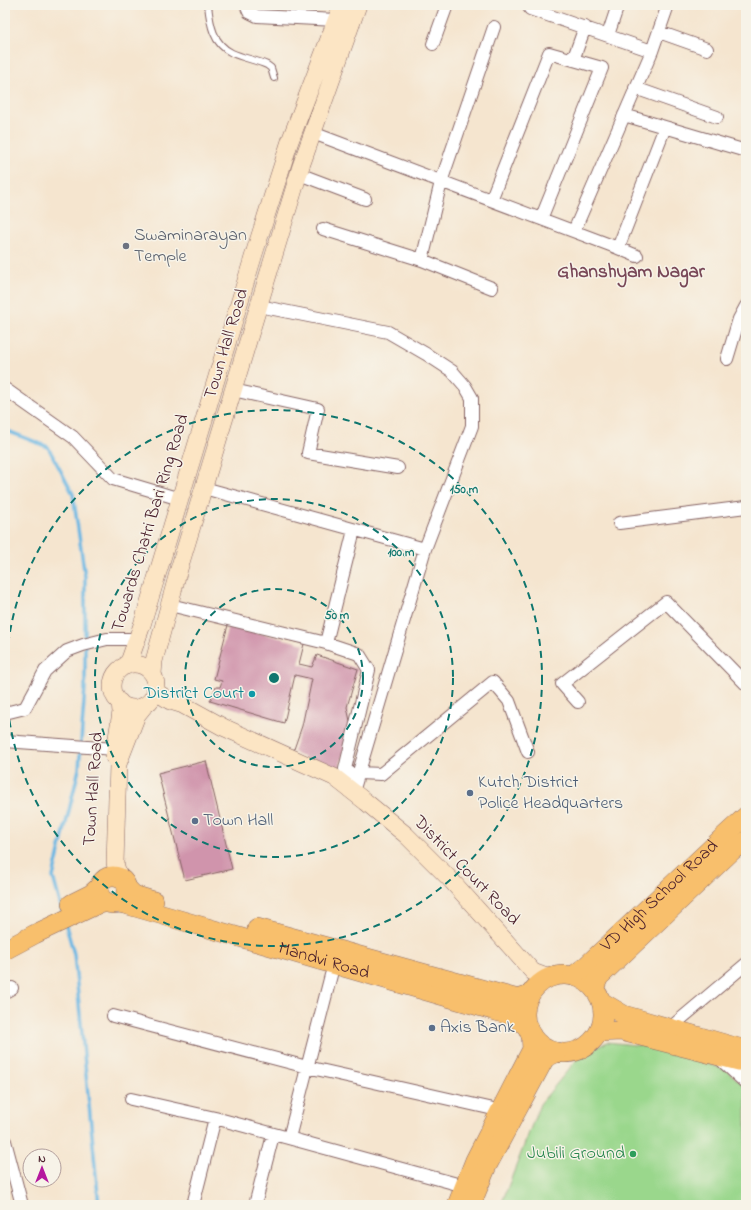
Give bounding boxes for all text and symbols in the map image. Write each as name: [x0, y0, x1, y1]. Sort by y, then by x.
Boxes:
place label: Swaminarayan Temple: [134, 223, 247, 270]
marker: Swaminarayan Temple: [121, 241, 131, 251]
district label: Ghanshyam Nagar: [557, 259, 706, 288]
street label: Town Hall Road: [198, 286, 256, 402]
street label: Towards Chatri Bari Ring Road: [105, 411, 197, 635]
text: 150 m: [450, 481, 479, 499]
text: 100 m: [388, 544, 415, 562]
text: 50 m: [325, 607, 350, 625]
centre of rings: [267, 671, 281, 685]
place label: District Court: [143, 681, 244, 707]
marker: District Court: [247, 689, 257, 699]
street label: Town Hall Road: [77, 731, 111, 847]
place label: Kutch District Police Headquarters: [478, 770, 623, 817]
marker: Kutch District Police Headquarters: [465, 788, 475, 798]
place label: Town Hall: [203, 808, 273, 834]
street label: District Court Road: [406, 810, 525, 932]
marker: Town Hall: [190, 816, 200, 826]
street label: VD High School Road: [594, 834, 725, 959]
street label: Mandvi Road: [275, 936, 372, 987]
place label: Axis Bank: [440, 1015, 515, 1041]
marker: Axis Bank: [427, 1023, 437, 1033]
place label: Jubili Ground: [527, 1141, 625, 1167]
north arrow: [22, 1148, 62, 1188]
marker: Jubili Ground: [628, 1149, 638, 1159]
text: N: [38, 1151, 46, 1167]

